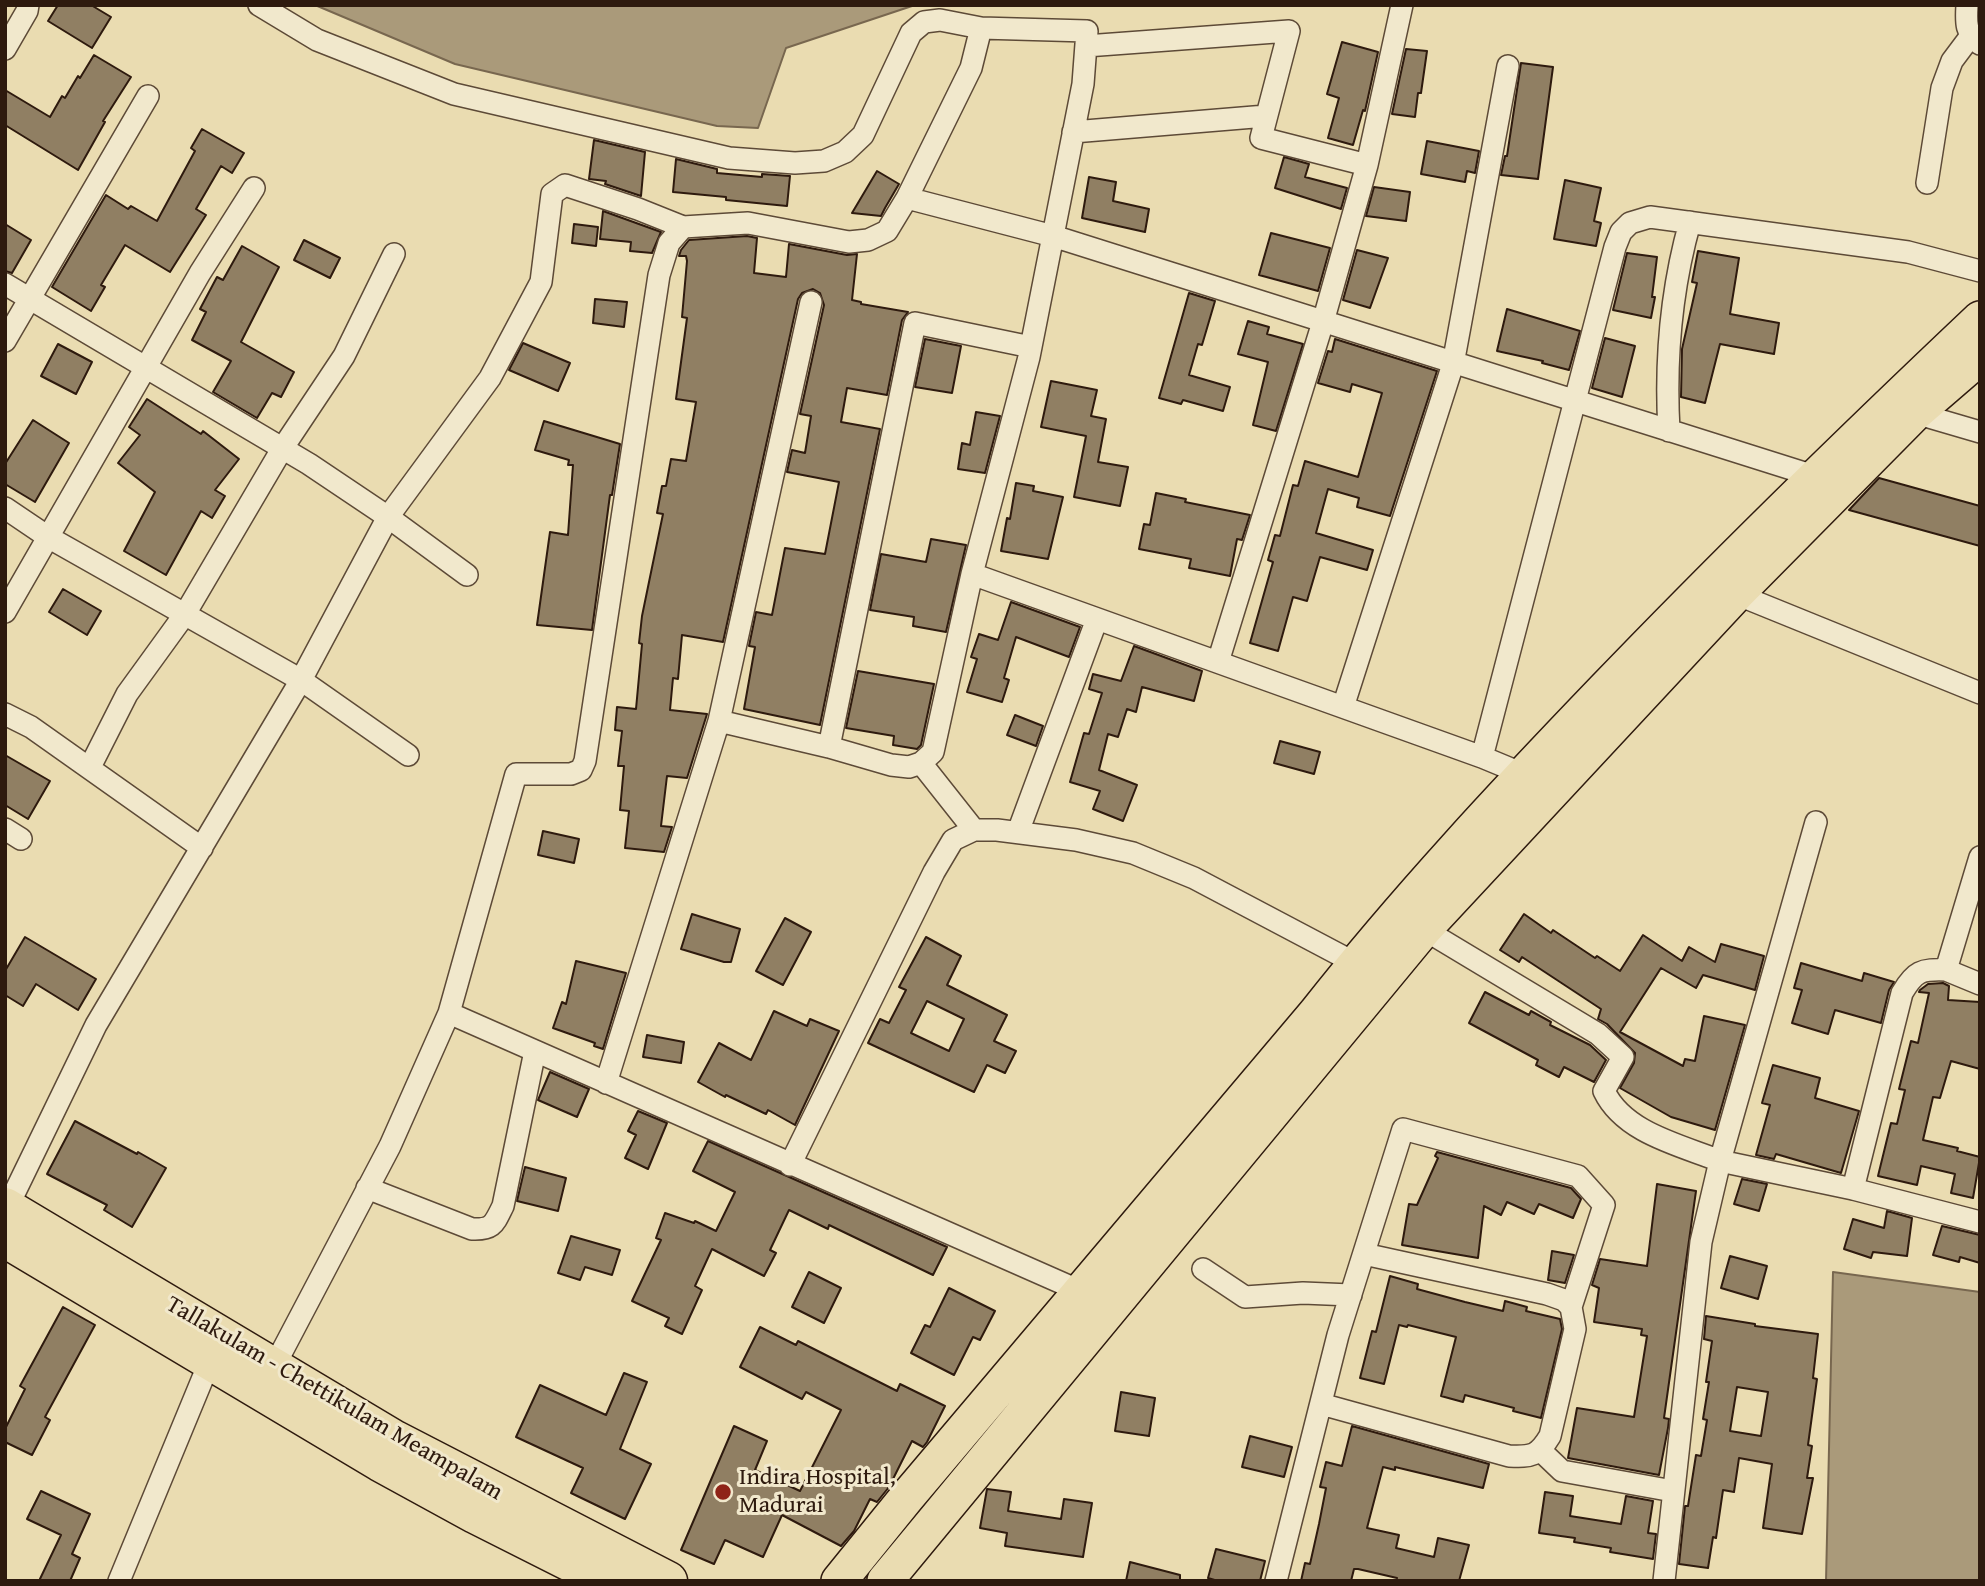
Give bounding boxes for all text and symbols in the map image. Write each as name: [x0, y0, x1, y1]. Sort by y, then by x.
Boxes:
street label: Tallakulam - Chettikulam Meampalam: [161, 1291, 507, 1507]
place label: Indira Hospital, Madurai: [739, 1464, 895, 1520]
marker: Indira Hospital, Madurai: [713, 1482, 733, 1502]

